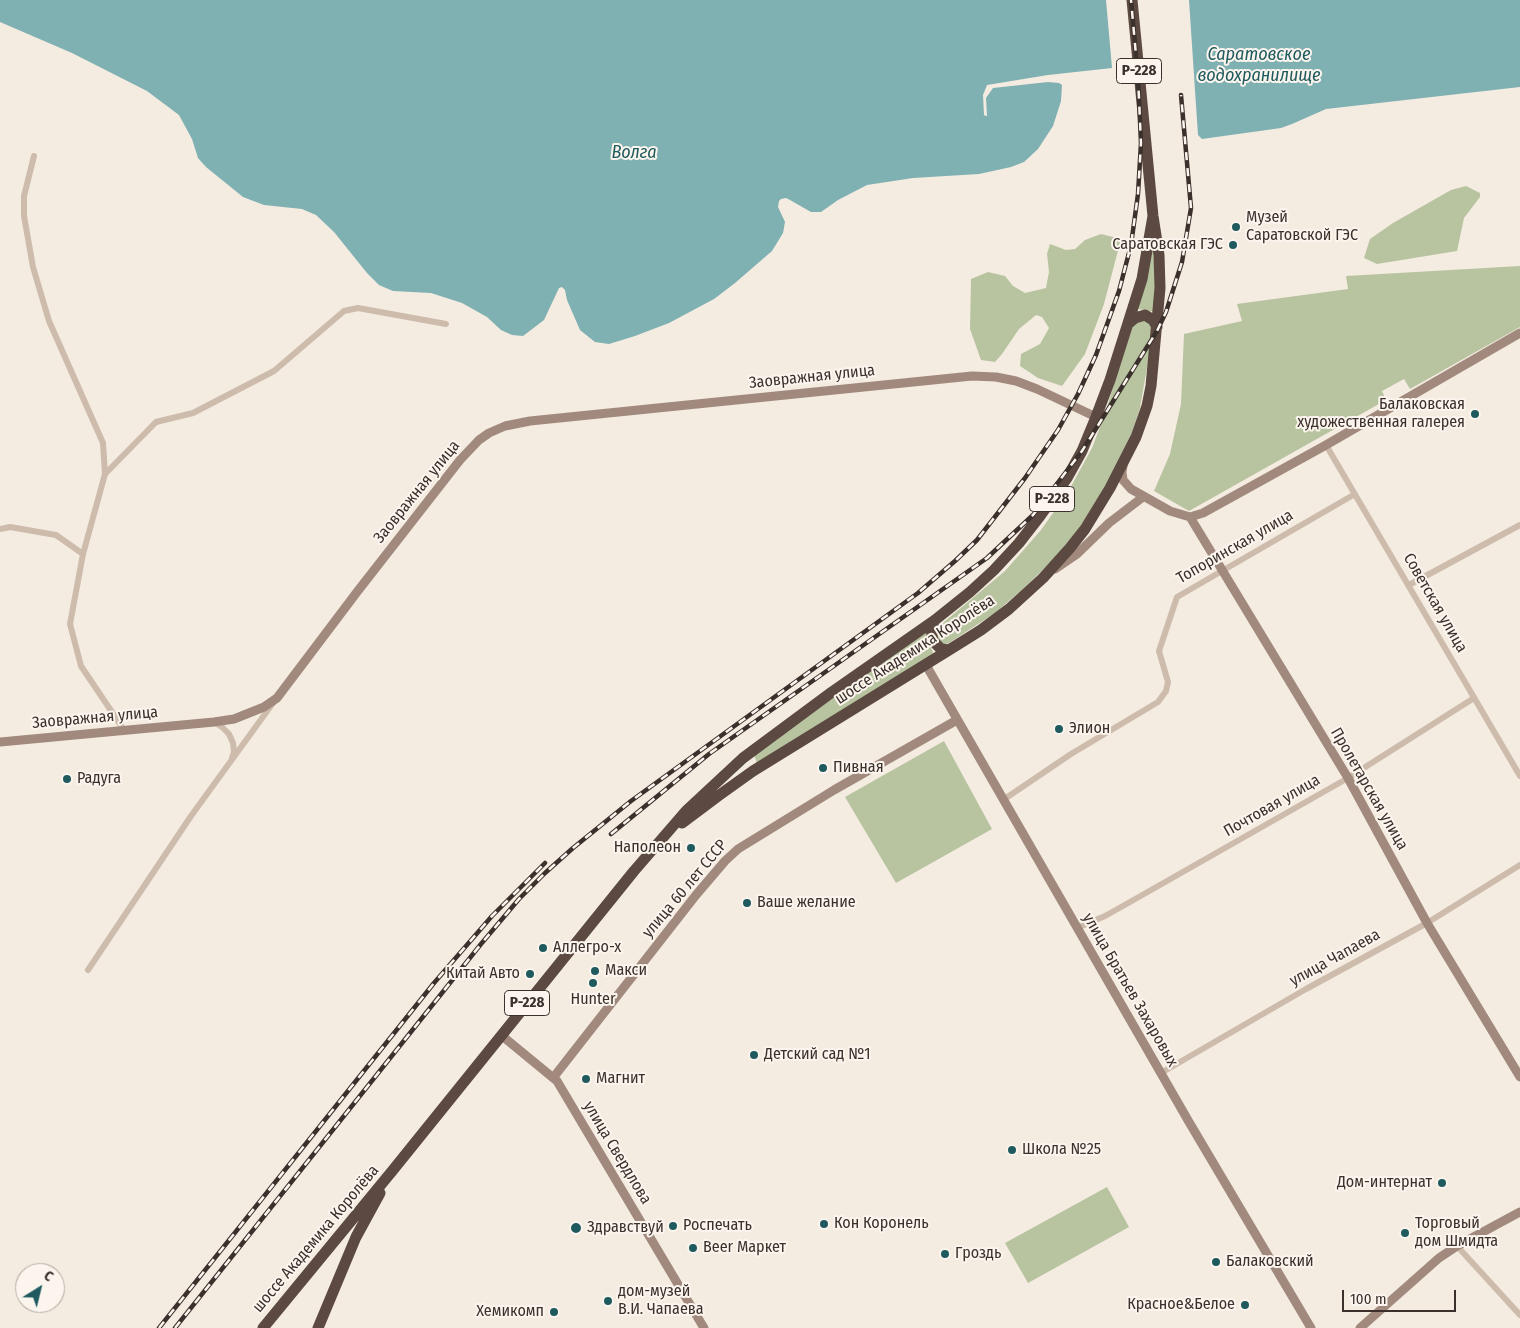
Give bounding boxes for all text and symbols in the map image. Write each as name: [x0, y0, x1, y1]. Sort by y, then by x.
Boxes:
water label: Саратовское водохранилище: [1198, 44, 1320, 86]
road number: Р-228: [1116, 58, 1162, 84]
water label: Волга: [611, 142, 657, 164]
place label: Музей Саратовской ГЭС: [1246, 208, 1358, 246]
marker: Музей Саратовской ГЭС: [1230, 221, 1242, 233]
place label: Саратовская ГЭС: [1112, 235, 1223, 255]
marker: Саратовская ГЭС: [1227, 239, 1239, 251]
street label: Заовражная улица: [748, 361, 876, 393]
place label: Балаковская художественная галерея: [1297, 395, 1465, 433]
marker: Балаковская художественная галерея: [1469, 408, 1481, 420]
street label: Заовражная улица: [370, 437, 464, 547]
road number: Р-228: [1030, 486, 1074, 512]
street label: Топоринская улица: [1173, 506, 1297, 588]
street label: Советская улица: [1399, 550, 1471, 656]
street label: шоссе Академика Королёва: [832, 591, 998, 709]
street label: Заовражная улица: [31, 703, 159, 733]
place label: Элион: [1069, 719, 1110, 739]
marker: Элион: [1053, 723, 1065, 735]
street label: Пролетарская улица: [1326, 724, 1412, 854]
place label: Пивная: [833, 758, 884, 778]
marker: Пивная: [817, 762, 829, 774]
place label: Радуга: [77, 769, 121, 789]
street label: Почтовая улица: [1220, 771, 1324, 841]
marker: Радуга: [61, 773, 73, 785]
street label: улица 60 лет СССР: [638, 836, 732, 942]
place label: Наполеон: [614, 838, 681, 858]
marker: Наполеон: [685, 842, 697, 854]
place label: Ваше желание: [757, 893, 856, 913]
marker: Ваше желание: [741, 897, 753, 909]
street label: улица Братьев Захаровых: [1078, 910, 1182, 1070]
street label: улица Чапаева: [1286, 925, 1384, 991]
place label: Аллегро-х: [553, 938, 621, 958]
marker: Аллегро-х: [537, 942, 549, 954]
place label: Макси: [605, 961, 647, 981]
place label: Китай Авто: [446, 964, 520, 984]
marker: Макси: [589, 965, 601, 977]
marker: Китай Авто: [524, 968, 536, 980]
marker: Hunter: [587, 977, 599, 989]
road number: Р-228: [504, 990, 550, 1016]
place label: Hunter: [571, 990, 615, 1010]
place label: Детский сад №1: [764, 1045, 871, 1065]
marker: Детский сад №1: [748, 1049, 760, 1061]
place label: Магнит: [596, 1069, 645, 1089]
marker: Магнит: [580, 1073, 592, 1085]
street label: улица Свердлова: [579, 1098, 655, 1208]
place label: Школа №25: [1022, 1140, 1101, 1160]
marker: Школа №25: [1006, 1144, 1018, 1156]
street label: шоссе Академика Королёва: [249, 1161, 383, 1317]
place label: Дом-интернат: [1337, 1173, 1432, 1193]
marker: Дом-интернат: [1436, 1177, 1448, 1189]
place label: Кон Коронель: [834, 1214, 929, 1234]
place label: Торговый дом Шмидта: [1415, 1214, 1498, 1252]
place label: Роспечать: [683, 1216, 752, 1236]
place label: Здравствуй: [587, 1218, 664, 1238]
marker: Кон Коронель: [818, 1218, 830, 1230]
marker: Роспечать: [667, 1220, 679, 1232]
marker: Здравствуй: [569, 1221, 583, 1235]
marker: Торговый дом Шмидта: [1399, 1227, 1411, 1239]
place label: Beer Маркет: [703, 1238, 786, 1258]
marker: Beer Маркет: [687, 1242, 699, 1254]
place label: Гроздь: [955, 1244, 1001, 1264]
marker: Гроздь: [939, 1248, 951, 1260]
place label: Балаковский: [1226, 1252, 1314, 1272]
marker: Балаковский: [1210, 1256, 1222, 1268]
north arrow: [15, 1263, 65, 1313]
text: С: [41, 1267, 56, 1285]
scale bar: [1345, 1280, 1459, 1312]
place label: дом-музей В.И. Чапаева: [618, 1282, 704, 1320]
text: 100 m: [1350, 1290, 1387, 1308]
marker: дом-музей В.И. Чапаева: [602, 1295, 614, 1307]
place label: Красное&Белое: [1127, 1295, 1235, 1315]
marker: Красное&Белое: [1239, 1299, 1251, 1311]
place label: Хемикомп: [476, 1302, 544, 1322]
marker: Хемикомп: [548, 1306, 560, 1318]

